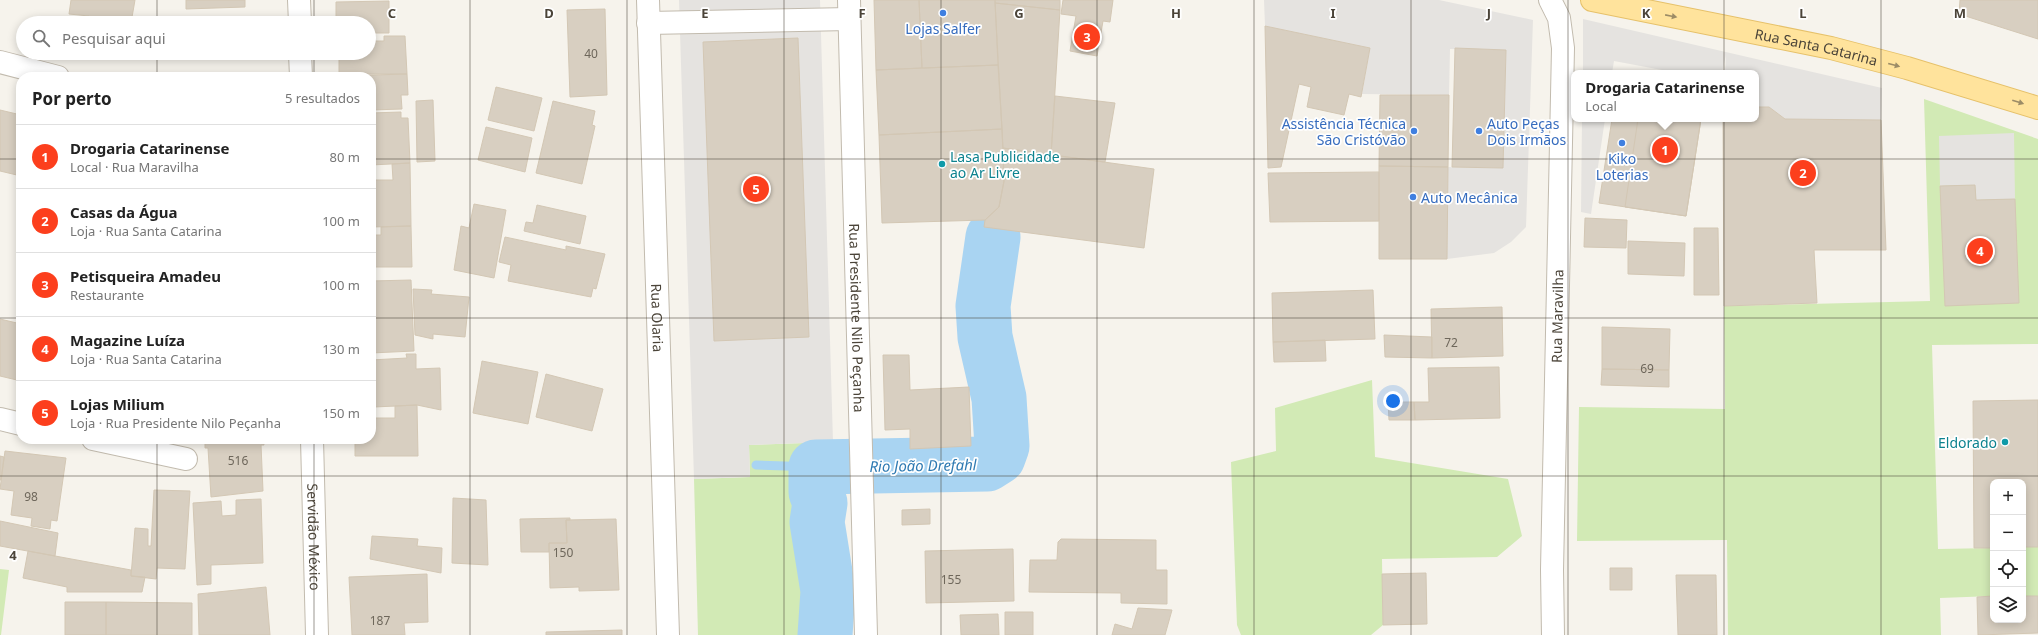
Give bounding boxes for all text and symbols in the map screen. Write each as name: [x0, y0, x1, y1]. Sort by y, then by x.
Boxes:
text: C: [388, 4, 396, 22]
text: D: [544, 4, 554, 22]
text: E: [701, 4, 709, 22]
text: F: [858, 4, 866, 22]
text: G: [1014, 4, 1024, 22]
text: H: [1171, 4, 1181, 22]
text: I: [1330, 4, 1336, 22]
text: J: [1486, 4, 1491, 22]
text: K: [1642, 4, 1651, 22]
text: L: [1799, 4, 1807, 22]
text: M: [1954, 4, 1966, 22]
marker: Lojas Salfer: [938, 8, 948, 18]
one-way arrow: [1665, 13, 1677, 19]
search box: [16, 16, 376, 60]
place label: Lojas Salfer: [905, 19, 981, 38]
pin: 3: [1074, 22, 1100, 52]
street label: Rua Santa Catarina: [1753, 23, 1880, 69]
icon: search: [30, 27, 52, 49]
text: Pesquisar aqui: [62, 28, 166, 48]
house number: 40: [584, 45, 598, 62]
one-way arrow: [1887, 62, 1900, 68]
popup: [1571, 70, 1759, 122]
text: Drogaria Catarinense: [1585, 77, 1745, 97]
text: Por perto: [32, 87, 112, 110]
text: 5 resultados: [285, 89, 360, 107]
text: Local: [1585, 97, 1617, 115]
one-way arrow: [2013, 99, 2025, 105]
place label: Assistência Técnica São Cristóvão: [1282, 114, 1406, 149]
place label: Auto Peças Dois Irmãos: [1487, 114, 1567, 149]
marker: Assistência Técnica São Cristóvão: [1409, 126, 1419, 136]
marker: Auto Peças Dois Irmãos: [1474, 126, 1484, 136]
pin: 1: [1652, 135, 1678, 165]
text: Drogaria Catarinense: [70, 138, 230, 158]
marker: Kiko Loterias: [1617, 138, 1627, 148]
place label: Lasa Publicidade ao Ar Livre: [950, 147, 1060, 182]
text: 1: [41, 148, 49, 166]
text: 80 m: [330, 148, 360, 166]
place label: Kiko Loterias: [1596, 149, 1649, 184]
text: Local · Rua Maravilha: [70, 158, 199, 176]
pin: 2: [1790, 158, 1816, 188]
marker: Lasa Publicidade ao Ar Livre: [937, 159, 947, 169]
pin: 5: [743, 174, 769, 204]
place label: Auto Mecânica: [1421, 188, 1518, 207]
marker: Auto Mecânica: [1408, 192, 1418, 202]
text: Casas da Água: [70, 202, 178, 222]
text: 2: [41, 212, 49, 230]
text: 100 m: [322, 212, 360, 230]
text: Loja · Rua Santa Catarina: [70, 222, 222, 240]
street label: Rua Presidente Nilo Peçanha: [845, 223, 870, 413]
pin: 4: [1967, 236, 1993, 266]
text: Petisqueira Amadeu: [70, 266, 221, 286]
street label: Rua Maravilha: [1547, 269, 1567, 363]
text: 3: [41, 276, 49, 294]
text: 100 m: [322, 276, 360, 294]
street label: Rua Olaria: [647, 283, 669, 352]
text: Restaurante: [70, 286, 144, 304]
text: Magazine Luíza: [70, 330, 185, 350]
house number: 72: [1444, 334, 1458, 351]
text: 4: [41, 340, 49, 358]
text: 130 m: [322, 340, 360, 358]
text: Loja · Rua Santa Catarina: [70, 350, 222, 368]
house number: 69: [1640, 360, 1654, 377]
your location: [1383, 391, 1403, 411]
text: Lojas Milium: [70, 394, 165, 414]
text: 5: [41, 404, 49, 422]
text: 150 m: [322, 404, 360, 422]
text: Loja · Rua Presidente Nilo Peçanha: [70, 414, 281, 432]
place label: Eldorado: [1938, 433, 1997, 452]
marker: Eldorado: [2000, 437, 2010, 447]
house number: 516: [228, 452, 248, 469]
water label: Rio João Drefahl: [869, 454, 978, 476]
map controls: [1990, 479, 2026, 623]
button: +: [1990, 479, 2026, 515]
street label: Servidão México: [304, 483, 325, 591]
house number: 98: [24, 488, 38, 505]
button: −: [1990, 515, 2026, 551]
house number: 150: [553, 544, 573, 561]
text: 4: [9, 546, 17, 564]
button: locate: [1990, 551, 2026, 587]
house number: 155: [941, 571, 961, 588]
button: layers: [1990, 587, 2026, 623]
house number: 187: [370, 612, 390, 629]

